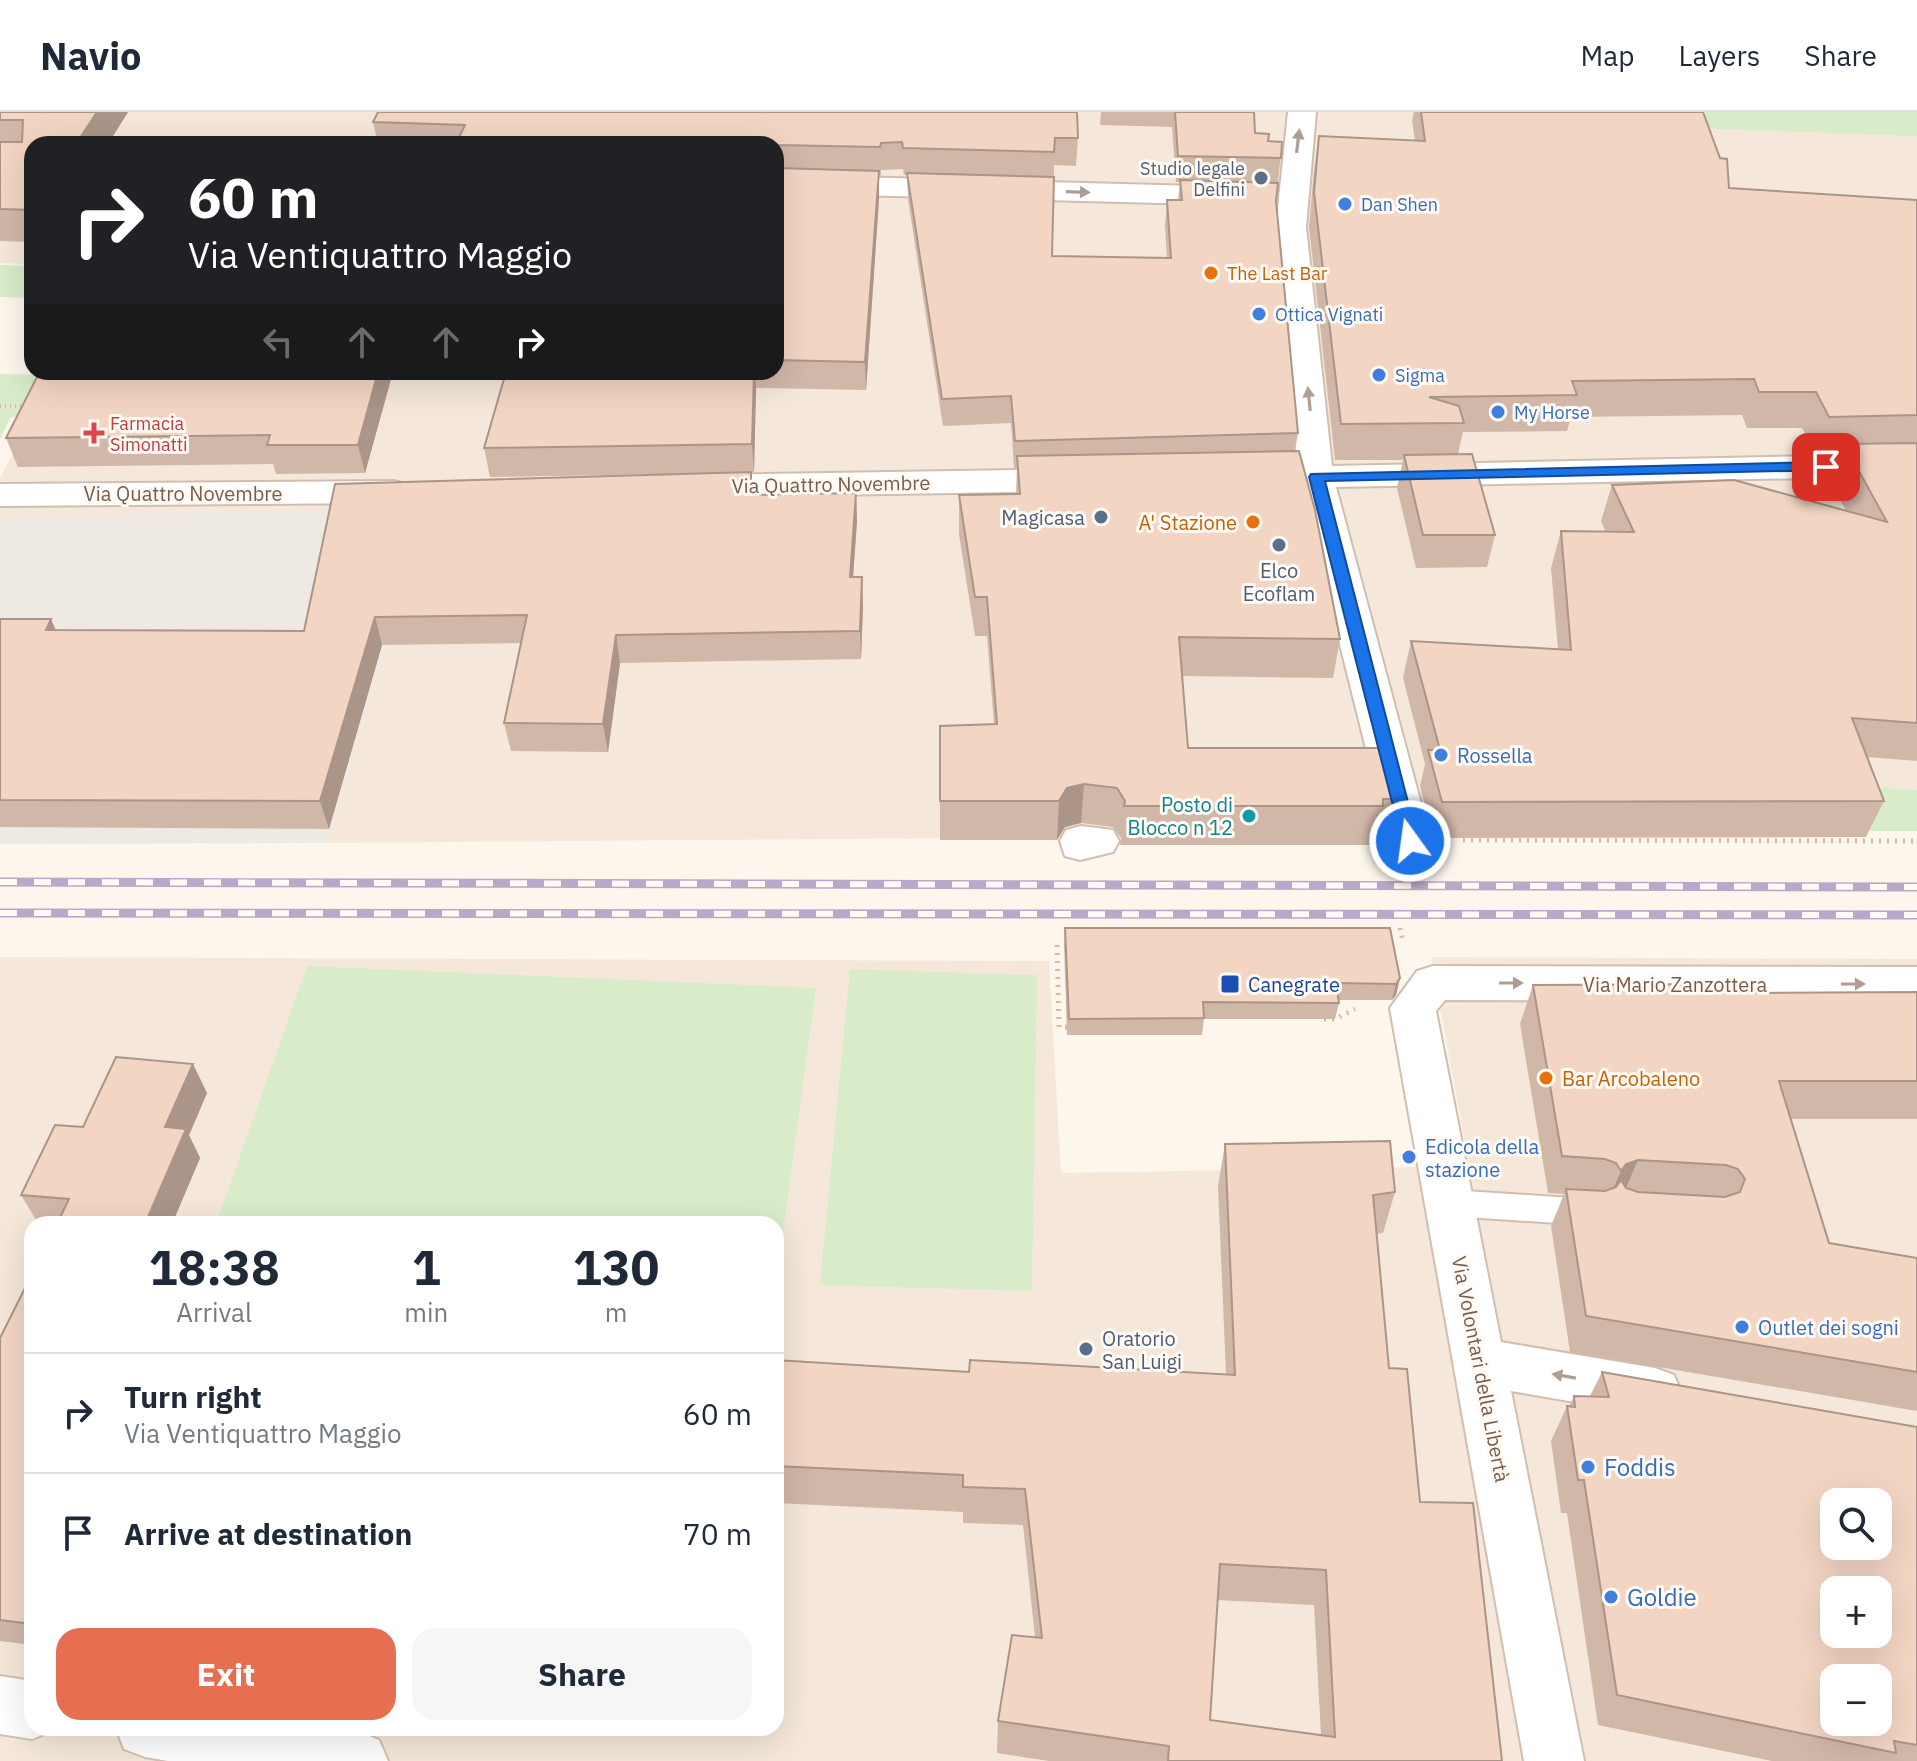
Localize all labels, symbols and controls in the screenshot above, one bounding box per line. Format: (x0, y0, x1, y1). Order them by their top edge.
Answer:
text: Navio (40, 31, 142, 80)
text: Map (1580, 37, 1634, 74)
text: Layers (1678, 37, 1760, 74)
text: Share (1804, 37, 1877, 74)
one-way arrow (1292, 128, 1305, 153)
place label: Studio legale Delfini (1140, 157, 1245, 201)
text: 60 m (188, 161, 318, 233)
icon: right (56, 168, 160, 272)
marker: Studio legale Delfini (1252, 169, 1270, 187)
one-way arrow (1066, 185, 1091, 198)
place label: Dan Shen (1361, 193, 1438, 216)
marker: Dan Shen (1336, 195, 1354, 213)
text: Via Ventiquattro Maggio (188, 231, 572, 278)
place label: The Last Bar (1227, 262, 1328, 285)
marker: The Last Bar (1202, 264, 1220, 282)
place label: Ottica Vignati (1275, 303, 1383, 326)
marker: Ottica Vignati (1250, 305, 1268, 323)
icon: left (256, 320, 300, 364)
icon: ahead (340, 320, 384, 364)
icon: ahead (424, 320, 468, 364)
icon: right (508, 320, 552, 364)
place label: Sigma (1395, 364, 1445, 387)
marker: Sigma (1370, 366, 1388, 384)
one-way arrow (1302, 387, 1315, 412)
place label: My Horse (1514, 401, 1590, 424)
marker: My Horse (1489, 403, 1507, 421)
place label: Farmacia Simonatti (110, 412, 188, 456)
marker: Farmacia Simonatti (85, 424, 103, 442)
pin (1792, 433, 1860, 501)
icon: arrive (1804, 445, 1848, 489)
street label: Via Quattro Novembre (731, 469, 931, 499)
street label: Via Quattro Novembre (84, 480, 282, 507)
place label: Magicasa (1001, 504, 1085, 531)
marker: Magicasa (1092, 508, 1110, 526)
place label: A' Stazione (1138, 509, 1237, 536)
marker: A' Stazione (1244, 513, 1262, 531)
marker: Elco Ecoflam (1270, 536, 1288, 554)
place label: Elco Ecoflam (1243, 557, 1315, 607)
place label: Rossella (1457, 742, 1533, 769)
marker: Rossella (1432, 746, 1450, 764)
place label: Posto di Blocco n 12 (1127, 791, 1233, 841)
position arrow (1368, 799, 1452, 883)
marker: Posto di Blocco n 12 (1240, 807, 1258, 825)
place label: Canegrate (1248, 971, 1340, 998)
street label: Via Mario Zanzottera (1583, 971, 1768, 998)
marker: Canegrate (1219, 973, 1241, 995)
one-way arrow (1499, 977, 1524, 989)
one-way arrow (1841, 978, 1866, 990)
place label: Bar Arcobaleno (1562, 1065, 1700, 1092)
marker: Bar Arcobaleno (1537, 1069, 1555, 1087)
place label: Edicola della stazione (1425, 1133, 1539, 1183)
marker: Edicola della stazione (1400, 1148, 1418, 1166)
text: 18:38 (149, 1236, 280, 1298)
text: 1 (412, 1236, 441, 1298)
text: 130 (573, 1236, 659, 1298)
street label: Via Volontari della Libertà (1446, 1254, 1516, 1485)
text: Arrival (176, 1295, 252, 1329)
text: min (404, 1295, 448, 1329)
text: m (605, 1295, 627, 1329)
place label: Outlet dei sogni (1758, 1314, 1899, 1341)
marker: Outlet dei sogni (1733, 1318, 1751, 1336)
place label: Oratorio San Luigi (1102, 1325, 1182, 1375)
marker: Oratorio San Luigi (1077, 1340, 1095, 1358)
one-way arrow (1552, 1369, 1577, 1382)
text: Turn right (124, 1377, 262, 1416)
icon: right (56, 1391, 100, 1435)
text: 60 m (683, 1394, 752, 1433)
text: Via Ventiquattro Maggio (124, 1416, 402, 1450)
place label: Foddis (1604, 1451, 1676, 1483)
marker: Foddis (1579, 1458, 1597, 1476)
map controls (1820, 1488, 1892, 1736)
button: search (1820, 1488, 1892, 1560)
icon: arrive (56, 1511, 100, 1555)
text: Arrive at destination (124, 1514, 412, 1553)
text: 70 m (683, 1514, 752, 1553)
button: + (1820, 1576, 1892, 1648)
place label: Goldie (1627, 1581, 1697, 1613)
marker: Goldie (1602, 1588, 1620, 1606)
button: Exit (56, 1628, 396, 1720)
button: Share (412, 1628, 752, 1720)
button: − (1820, 1664, 1892, 1736)

